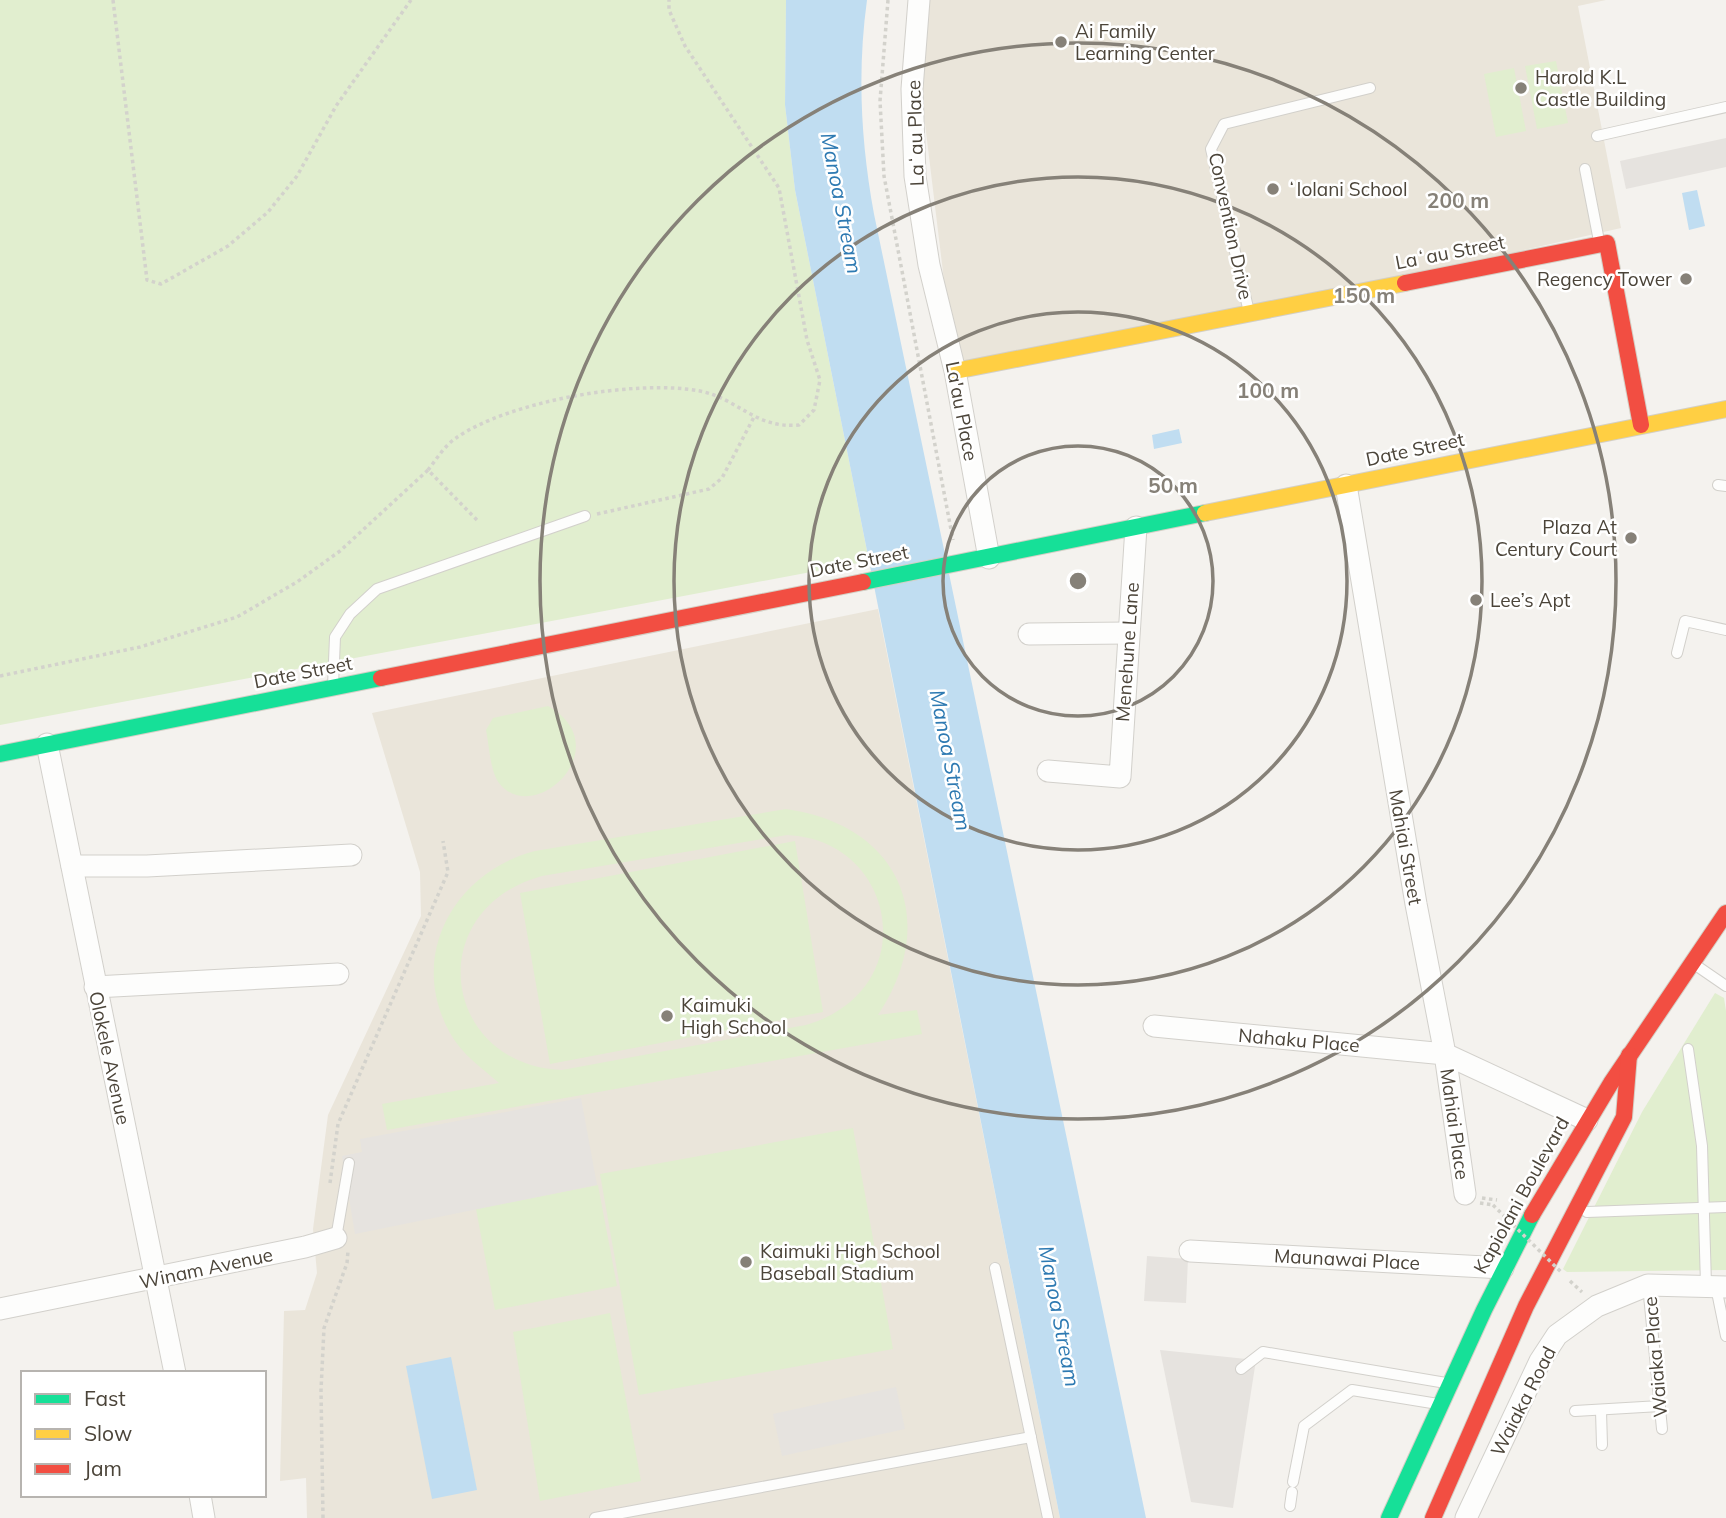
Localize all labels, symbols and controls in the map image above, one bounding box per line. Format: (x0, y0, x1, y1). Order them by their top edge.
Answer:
place label: Ai Family Learning Center (1075, 19, 1215, 65)
marker: Ai Family Learning Center (1053, 34, 1069, 50)
place label: Harold K.L Castle Building (1535, 65, 1666, 111)
street label: Laʻau Place (901, 79, 929, 187)
marker: Harold K.L Castle Building (1513, 80, 1529, 96)
water label: Manoa Stream (816, 130, 868, 276)
street label: Convention Drive (1204, 150, 1258, 302)
place label: ʻIolani School (1287, 177, 1407, 201)
marker: ʻIolani School (1265, 181, 1281, 197)
text: 200 m (1427, 187, 1489, 213)
street label: Laʻau Street (1393, 230, 1507, 274)
place label: Regency Tower (1537, 267, 1672, 291)
marker: Regency Tower (1678, 271, 1694, 287)
text: 150 m (1333, 282, 1395, 308)
street label: La'au Place (941, 359, 983, 463)
text: 100 m (1237, 377, 1299, 403)
street label: Date Street (1364, 427, 1467, 471)
text: 50 m (1148, 472, 1198, 498)
place label: Plaza At Century Court (1495, 515, 1617, 561)
marker: Plaza At Century Court (1623, 530, 1639, 546)
street label: Date Street (808, 540, 911, 582)
centre of rings (1066, 569, 1090, 593)
street label: Menehune Lane (1110, 581, 1144, 723)
place label: Lee’s Apt (1490, 588, 1571, 612)
marker: Lee’s Apt (1468, 592, 1484, 608)
street label: Date Street (252, 651, 355, 693)
water label: Manoa Stream (925, 687, 977, 833)
street label: Mahiai Street (1384, 787, 1428, 907)
street label: Olokele Avenue (84, 989, 136, 1127)
place label: Kaimuki High School (681, 993, 786, 1039)
marker: Kaimuki High School (659, 1008, 675, 1024)
street label: Nahaku Place (1237, 1023, 1361, 1057)
street label: Mahiai Place (1435, 1067, 1475, 1181)
street label: Kapiolani Boulevard (1468, 1112, 1574, 1278)
place label: Kaimuki High School Baseball Stadium (760, 1239, 940, 1285)
street label: Winam Avenue (137, 1242, 275, 1294)
water label: Manoa Stream (1034, 1243, 1086, 1389)
street label: Maunawai Place (1273, 1243, 1421, 1275)
marker: Kaimuki High School Baseball Stadium (738, 1254, 754, 1270)
street label: Waiaka Place (1638, 1296, 1672, 1418)
street label: Waiaka Road (1485, 1342, 1561, 1460)
legend (21, 1371, 266, 1497)
text: Fast (84, 1385, 126, 1411)
text: Slow (84, 1420, 132, 1446)
text: Jam (84, 1455, 122, 1481)

